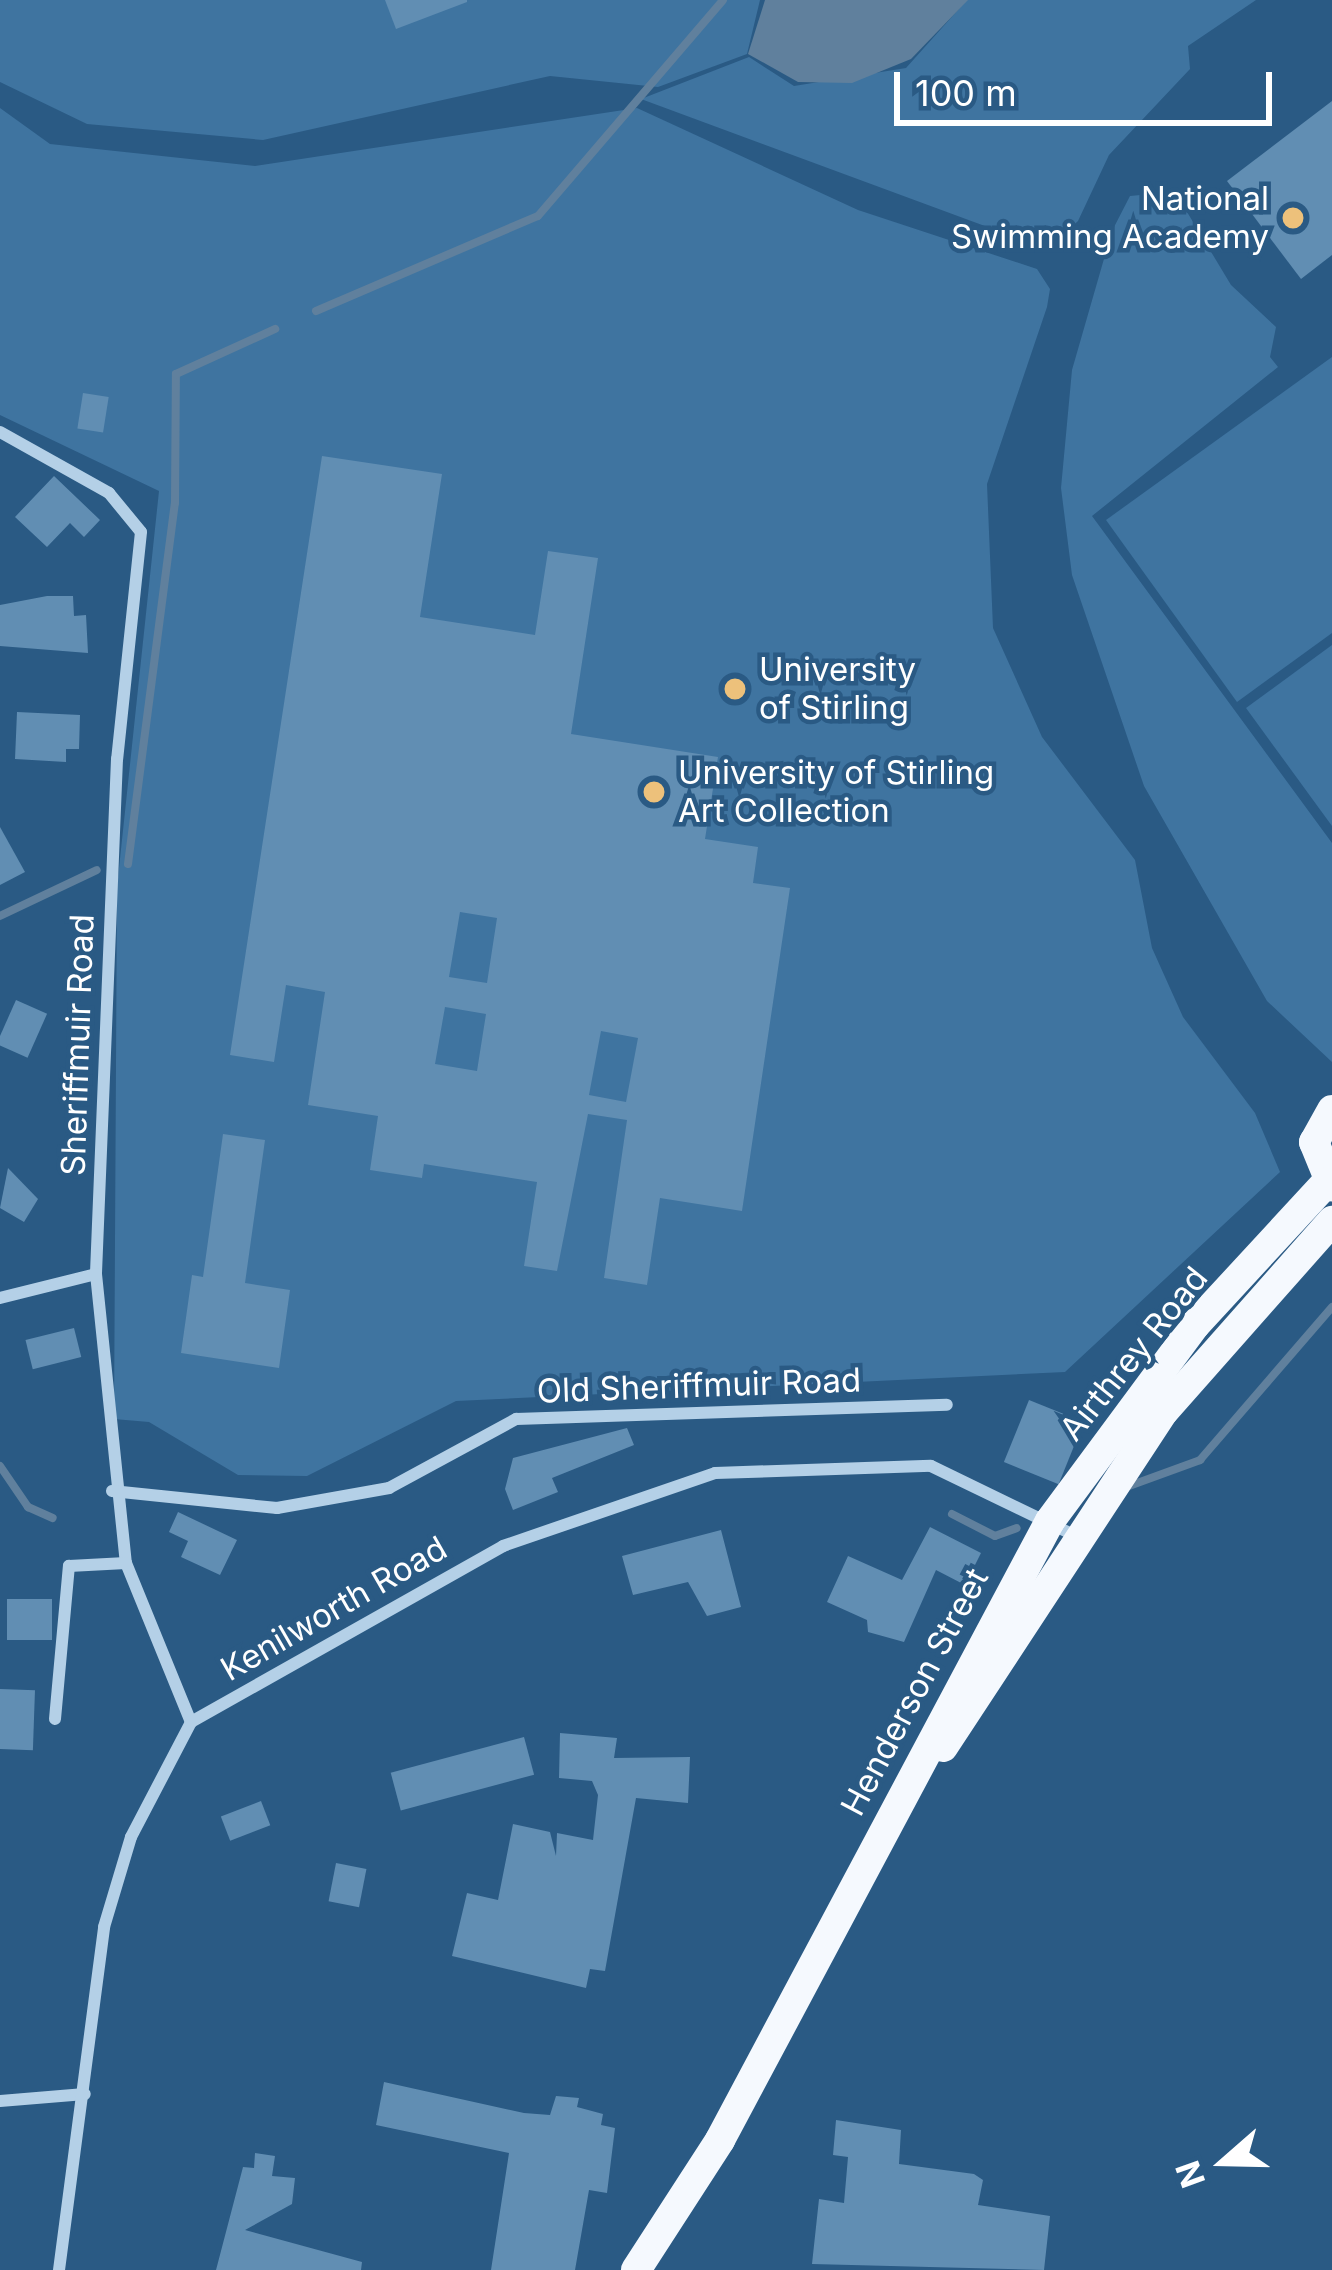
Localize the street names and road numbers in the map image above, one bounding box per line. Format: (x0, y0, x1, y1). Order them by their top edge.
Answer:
street label: Sheriffmuir Road (54, 914, 102, 1176)
street label: Airthrey Road (1052, 1259, 1216, 1449)
street label: Old Sheriffmuir Road (536, 1361, 862, 1411)
street label: Kenilworth Road (214, 1528, 454, 1690)
street label: Henderson Street (833, 1562, 997, 1822)

